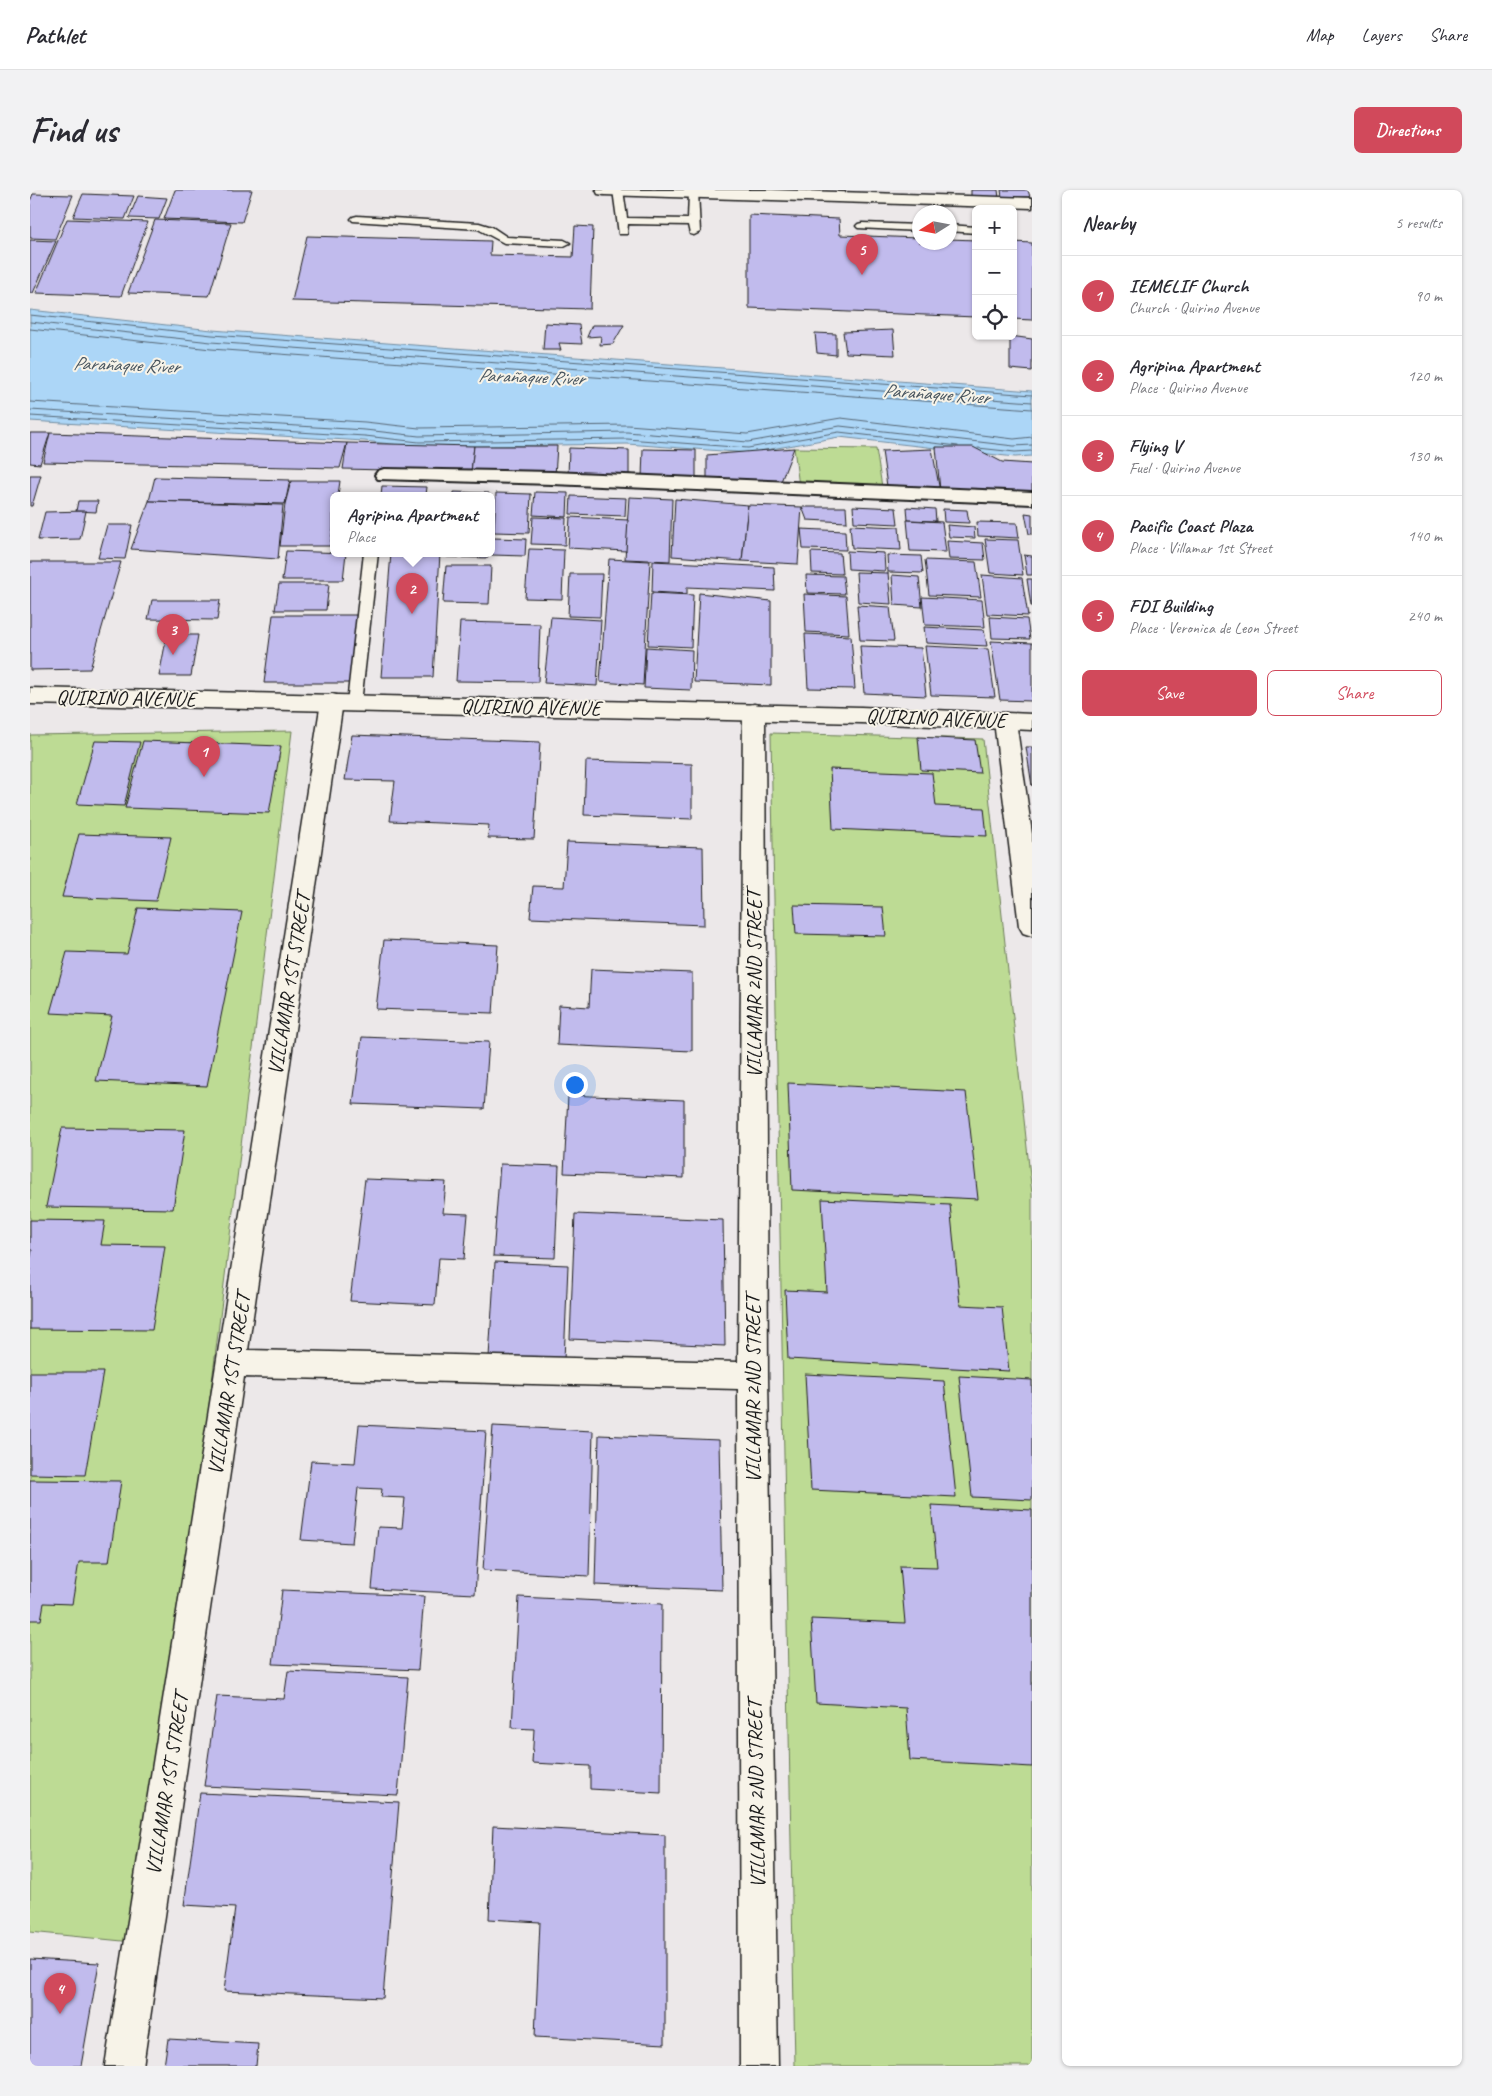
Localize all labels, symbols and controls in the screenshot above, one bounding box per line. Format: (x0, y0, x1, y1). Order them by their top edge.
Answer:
text: Pathlet (25, 20, 85, 50)
text: Map (1306, 24, 1334, 46)
text: Layers (1362, 24, 1401, 46)
text: Share (1429, 24, 1467, 46)
button: Directions (1354, 107, 1462, 153)
text: Find us (30, 108, 117, 153)
north arrow (912, 205, 957, 250)
map controls (972, 205, 1017, 340)
button: + (972, 205, 1017, 250)
text: Nearby (1082, 210, 1135, 236)
text: 5 results (1395, 213, 1442, 233)
pin: 5 (846, 234, 878, 275)
button: − (972, 250, 1017, 295)
text: IEMELIF Church (1129, 274, 1249, 298)
text: 1 (1094, 286, 1102, 306)
text: 90 m (1415, 286, 1442, 306)
button: locate (972, 295, 1017, 340)
text: Church · Quirino Avenue (1129, 298, 1259, 318)
water label: Parañaque River (73, 351, 182, 379)
text: Agripina Apartment (1129, 354, 1260, 378)
water label: Parañaque River (478, 363, 587, 391)
text: 2 (1094, 366, 1102, 386)
text: 120 m (1408, 366, 1442, 386)
water label: Parañaque River (882, 378, 993, 410)
text: Place · Quirino Avenue (1129, 378, 1247, 398)
text: Flying V (1129, 434, 1181, 458)
text: 3 (1094, 446, 1102, 466)
text: 130 m (1408, 446, 1442, 466)
text: Fuel · Quirino Avenue (1129, 458, 1240, 478)
popup (330, 492, 495, 557)
text: Agripina Apartment (347, 503, 478, 527)
text: Pacific Coast Plaza (1129, 514, 1252, 538)
text: 4 (1094, 526, 1102, 546)
text: 140 m (1408, 526, 1442, 546)
text: Place (347, 527, 375, 547)
text: Place · Villamar 1st Street (1129, 538, 1272, 558)
pin: 2 (396, 573, 428, 614)
text: FDI Building (1129, 594, 1213, 618)
text: 5 (1095, 606, 1101, 626)
text: 240 m (1408, 606, 1442, 626)
pin: 3 (157, 614, 189, 655)
text: Place · Veronica de Leon Street (1129, 618, 1297, 638)
button: Save (1082, 670, 1257, 716)
button: Share (1267, 670, 1442, 716)
street label: QUIRINO AVENUE (56, 684, 199, 712)
street label: QUIRINO AVENUE (461, 693, 604, 721)
street label: QUIRINO AVENUE (866, 703, 1009, 734)
pin: 1 (188, 736, 220, 777)
street label: VILLAMAR 2ND STREET (741, 885, 767, 1078)
street label: VILLAMAR 1ST STREET (262, 886, 317, 1077)
your location (562, 1072, 588, 1098)
street label: VILLAMAR 1ST STREET (202, 1286, 257, 1477)
street label: VILLAMAR 2ND STREET (740, 1290, 766, 1483)
street label: VILLAMAR 1ST STREET (140, 1686, 195, 1877)
street label: VILLAMAR 2ND STREET (741, 1694, 771, 1888)
pin: 4 (44, 1973, 76, 2014)

